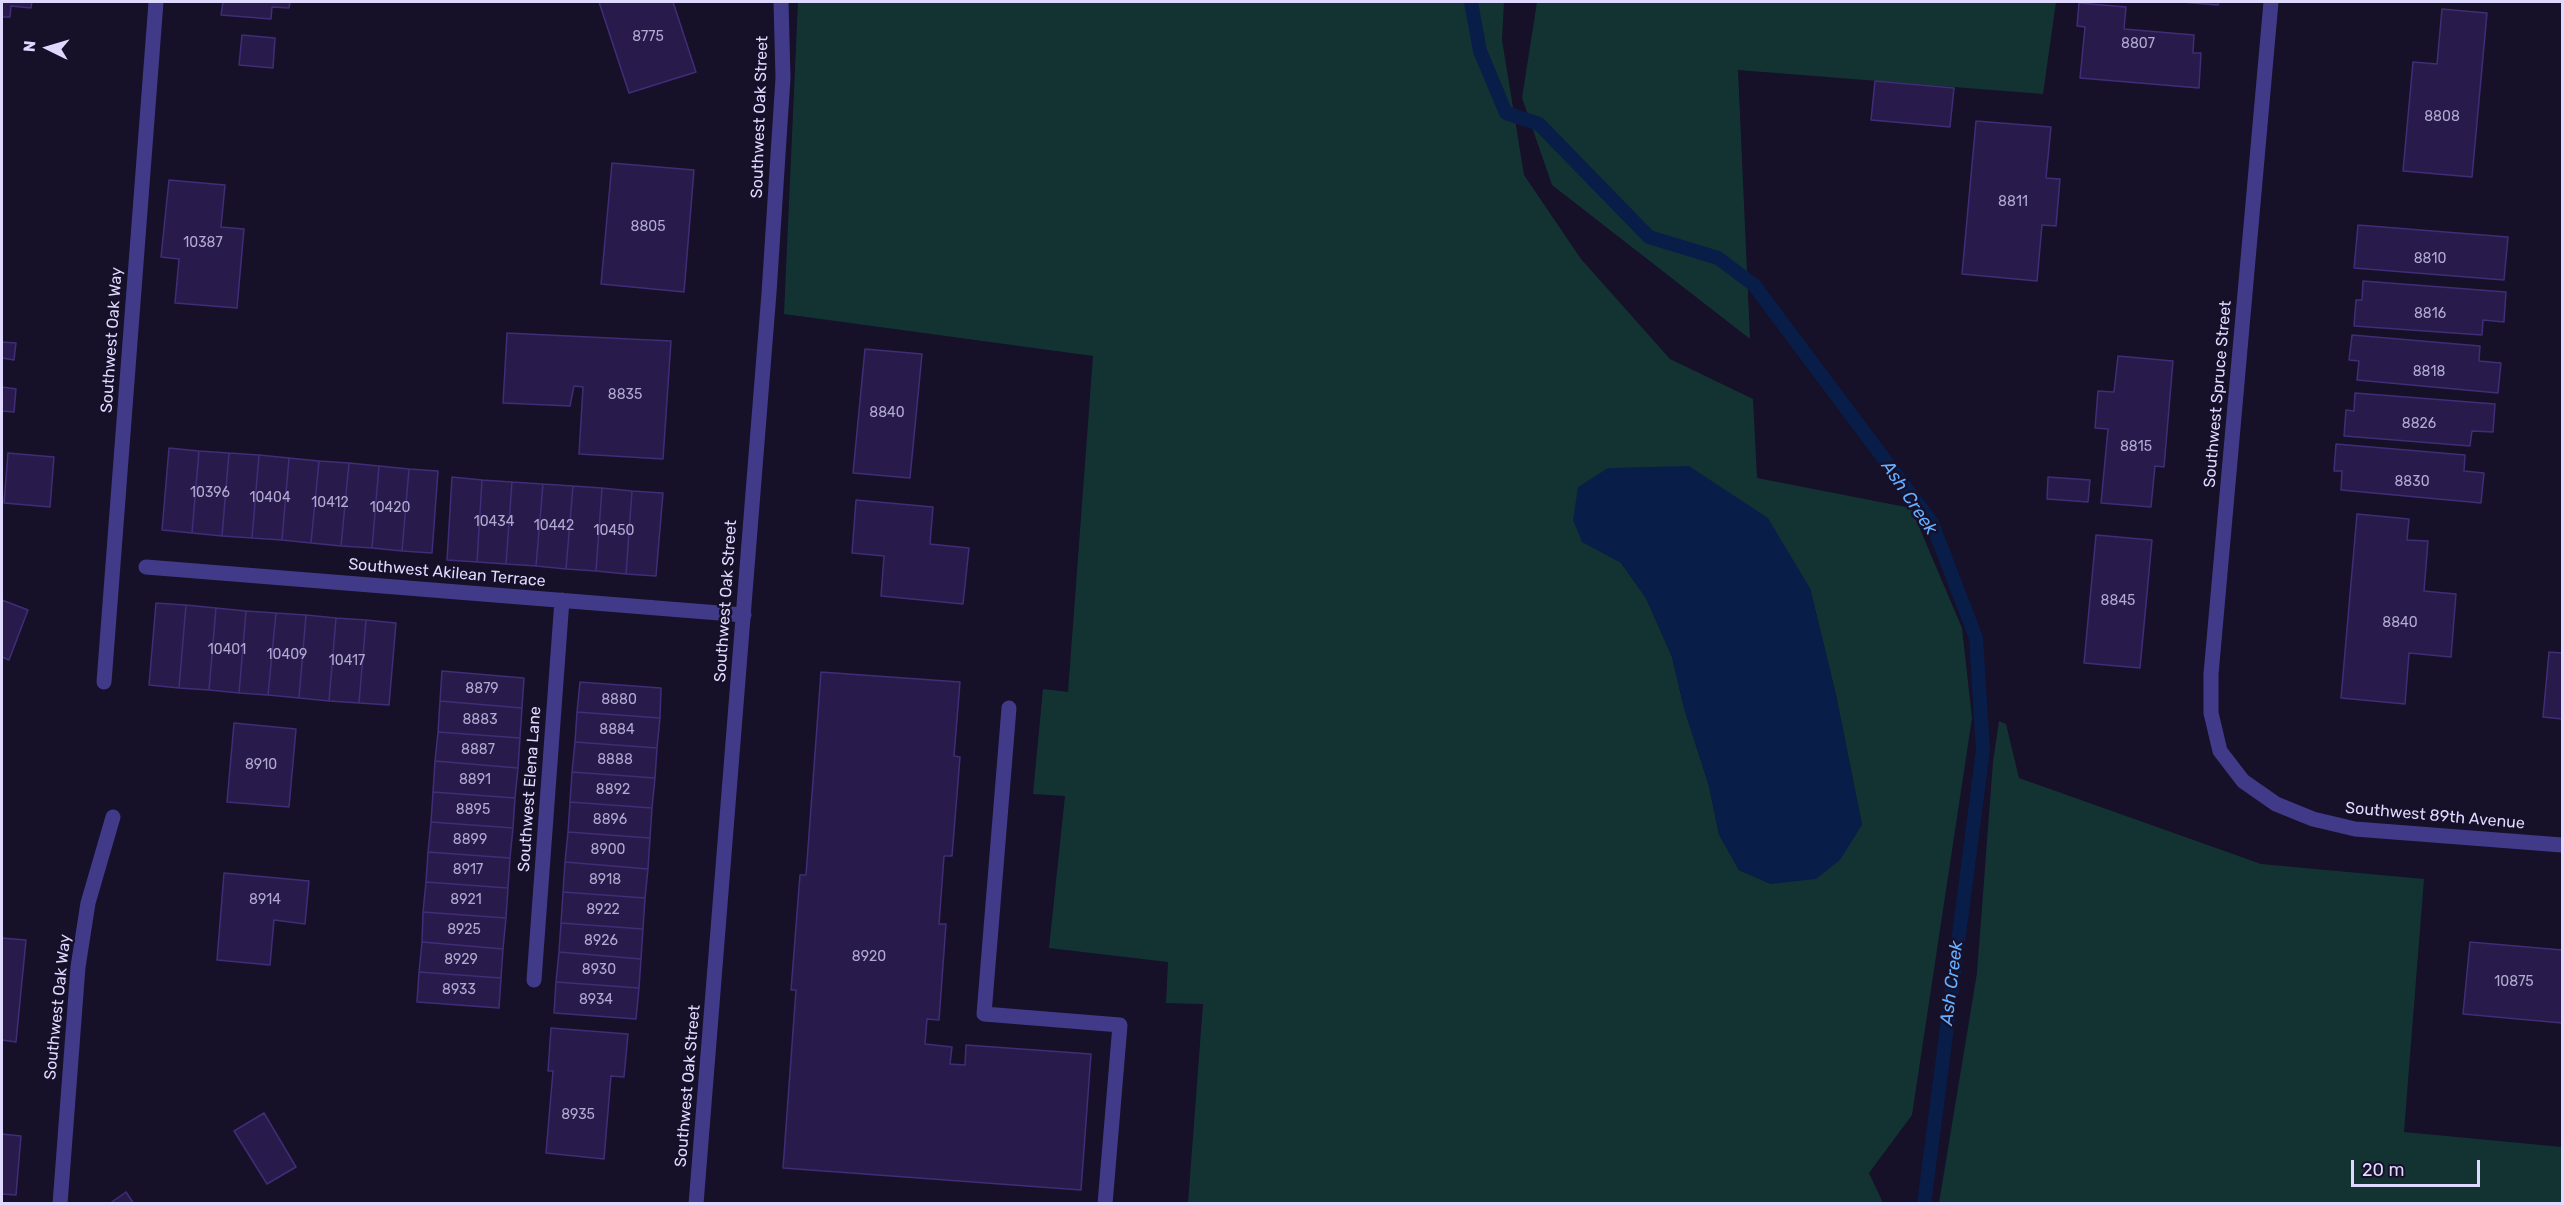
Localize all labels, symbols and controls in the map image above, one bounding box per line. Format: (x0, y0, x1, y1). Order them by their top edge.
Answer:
north arrow (18, 18, 78, 78)
house number: 8775 (632, 29, 664, 45)
street label: Southwest Oak Street (748, 35, 772, 199)
house number: 8807 (2121, 36, 2155, 52)
text: N (20, 40, 40, 53)
house number: 8808 (2424, 109, 2460, 125)
house number: 8811 (1998, 194, 2028, 210)
house number: 8805 (630, 219, 666, 235)
house number: 10387 (183, 235, 223, 251)
house number: 8810 (2414, 251, 2446, 267)
street label: Southwest Oak Way (97, 266, 127, 414)
street label: Southwest Spruce Street (2200, 300, 2236, 488)
house number: 8816 (2414, 306, 2446, 322)
house number: 8818 (2413, 364, 2445, 380)
house number: 8835 (608, 387, 642, 403)
house number: 8840 (869, 405, 905, 421)
house number: 8826 (2402, 416, 2436, 432)
house number: 8815 (2120, 439, 2152, 455)
water label: Ash Creek (1876, 457, 1942, 539)
house number: 8830 (2394, 474, 2430, 490)
house number: 10396 (190, 485, 230, 501)
house number: 10404 (249, 490, 291, 506)
house number: 10412 (311, 495, 349, 511)
house number: 10420 (370, 500, 410, 516)
house number: 10434 (474, 514, 514, 530)
house number: 10442 (534, 518, 574, 534)
street label: Southwest Oak Street (711, 519, 741, 683)
house number: 10450 (594, 523, 634, 539)
street label: Southwest Akilean Terrace (348, 555, 546, 591)
house number: 8845 (2101, 593, 2135, 609)
house number: 8840 (2382, 615, 2418, 631)
house number: 10401 (208, 642, 246, 658)
house number: 10409 (267, 647, 307, 663)
house number: 10417 (329, 653, 365, 669)
house number: 8879 (465, 681, 499, 697)
house number: 8880 (601, 692, 637, 708)
street label: Southwest Elena Lane (515, 706, 545, 872)
house number: 8883 (462, 712, 498, 728)
house number: 8884 (599, 722, 635, 738)
house number: 8887 (461, 742, 495, 758)
house number: 8888 (597, 752, 633, 768)
house number: 8910 (245, 757, 277, 773)
house number: 8891 (459, 772, 491, 788)
house number: 8892 (596, 782, 630, 798)
street label: Southwest 89th Avenue (2344, 799, 2526, 833)
house number: 8895 (456, 802, 490, 818)
house number: 8896 (593, 812, 627, 828)
house number: 8899 (453, 832, 487, 848)
house number: 8900 (591, 842, 625, 858)
house number: 8917 (453, 862, 483, 878)
house number: 8918 (589, 872, 621, 888)
house number: 8914 (249, 892, 281, 908)
house number: 8921 (450, 892, 482, 908)
house number: 8922 (586, 902, 620, 918)
house number: 8925 (447, 922, 481, 938)
street label: Southwest Oak Way (41, 933, 75, 1081)
house number: 8926 (584, 933, 618, 949)
water label: Ash Creek (1936, 940, 1968, 1026)
house number: 8920 (852, 949, 886, 965)
house number: 8929 (444, 952, 478, 968)
house number: 8930 (582, 962, 616, 978)
house number: 10875 (2494, 974, 2534, 990)
house number: 8933 (442, 982, 476, 998)
house number: 8934 (579, 992, 613, 1008)
street label: Southwest Oak Street (671, 1004, 705, 1168)
house number: 8935 (561, 1107, 595, 1123)
scale bar (2354, 1148, 2483, 1186)
text: 20 m (2362, 1159, 2404, 1181)

